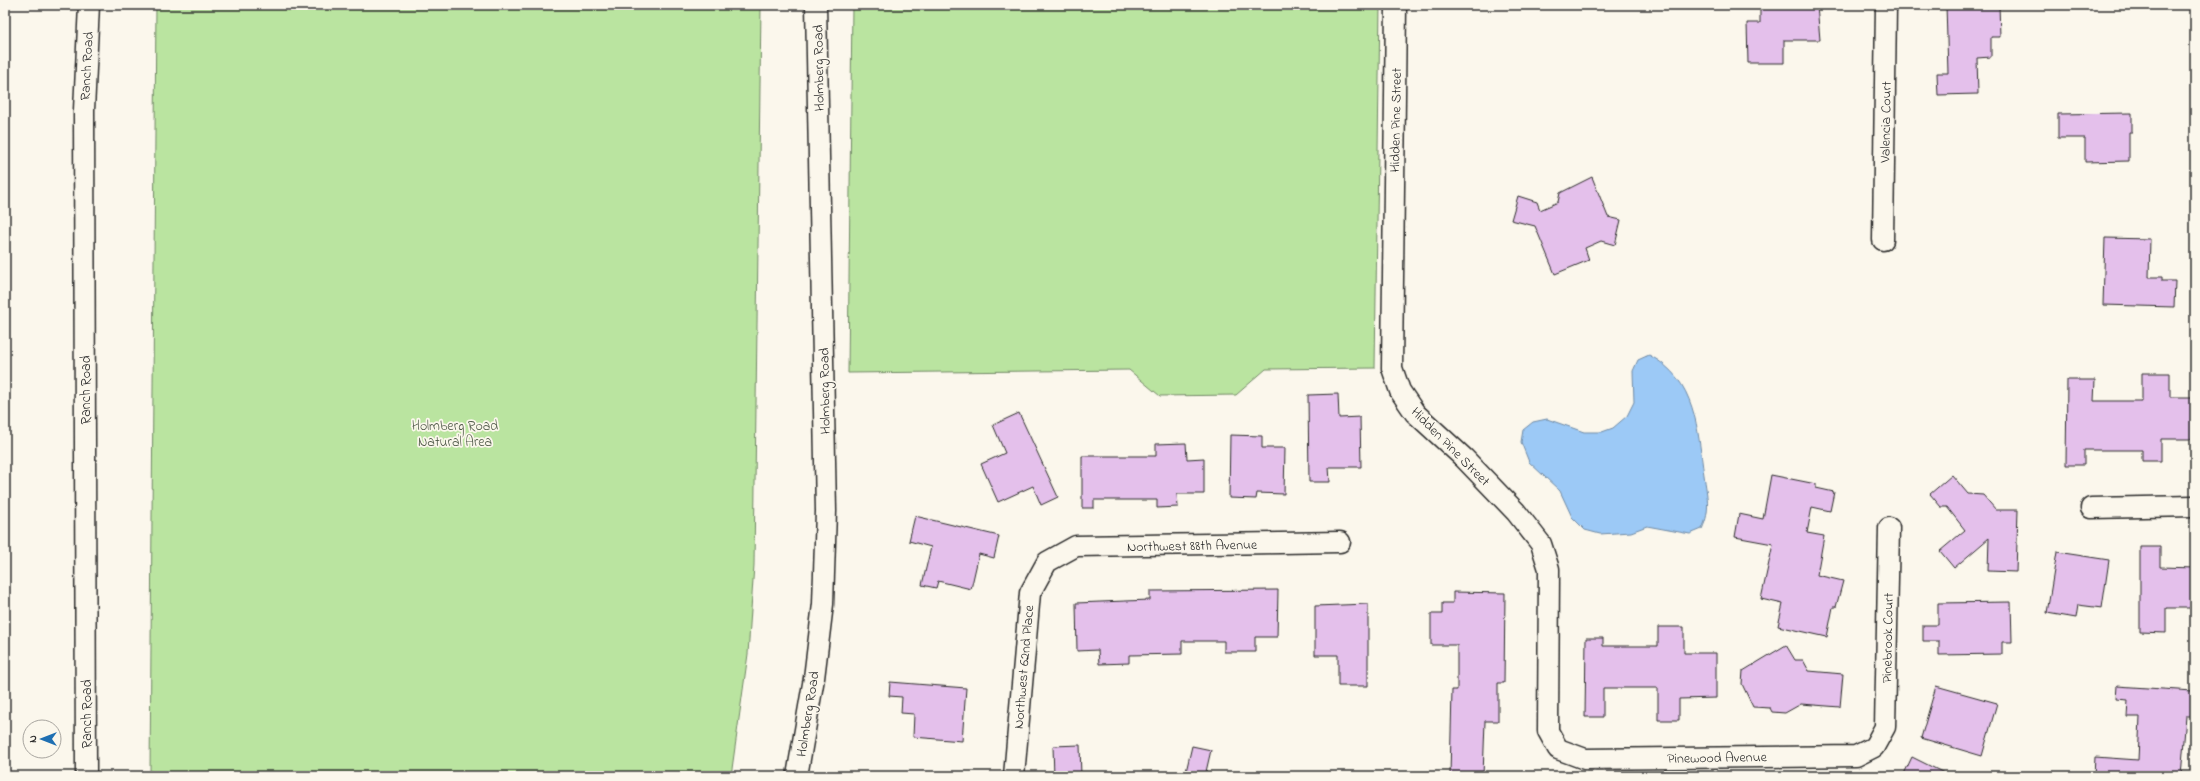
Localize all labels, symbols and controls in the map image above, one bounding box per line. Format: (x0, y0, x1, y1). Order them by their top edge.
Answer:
street label: Holmberg Road (808, 24, 832, 111)
street label: Ranch Road (75, 31, 100, 101)
street label: Hidden Pine Street (1385, 67, 1408, 173)
street label: Valencia Court (1875, 81, 1898, 164)
street label: Holmberg Road (814, 347, 838, 434)
street label: Ranch Road (76, 355, 97, 425)
street label: Hidden Pine Street (1405, 403, 1495, 492)
park label: Holmberg Road Natural Area (412, 416, 498, 453)
street label: Northwest 88th Avenue (1127, 535, 1258, 558)
street label: Pinebrook Court (1877, 592, 1900, 683)
street label: Northwest 62nd Place (1009, 604, 1040, 730)
street label: Holmberg Road (791, 670, 827, 759)
street label: Ranch Road (77, 679, 98, 749)
north arrow (22, 719, 62, 759)
text: N (25, 735, 41, 743)
street label: Pinewood Avenue (1667, 747, 1768, 770)

